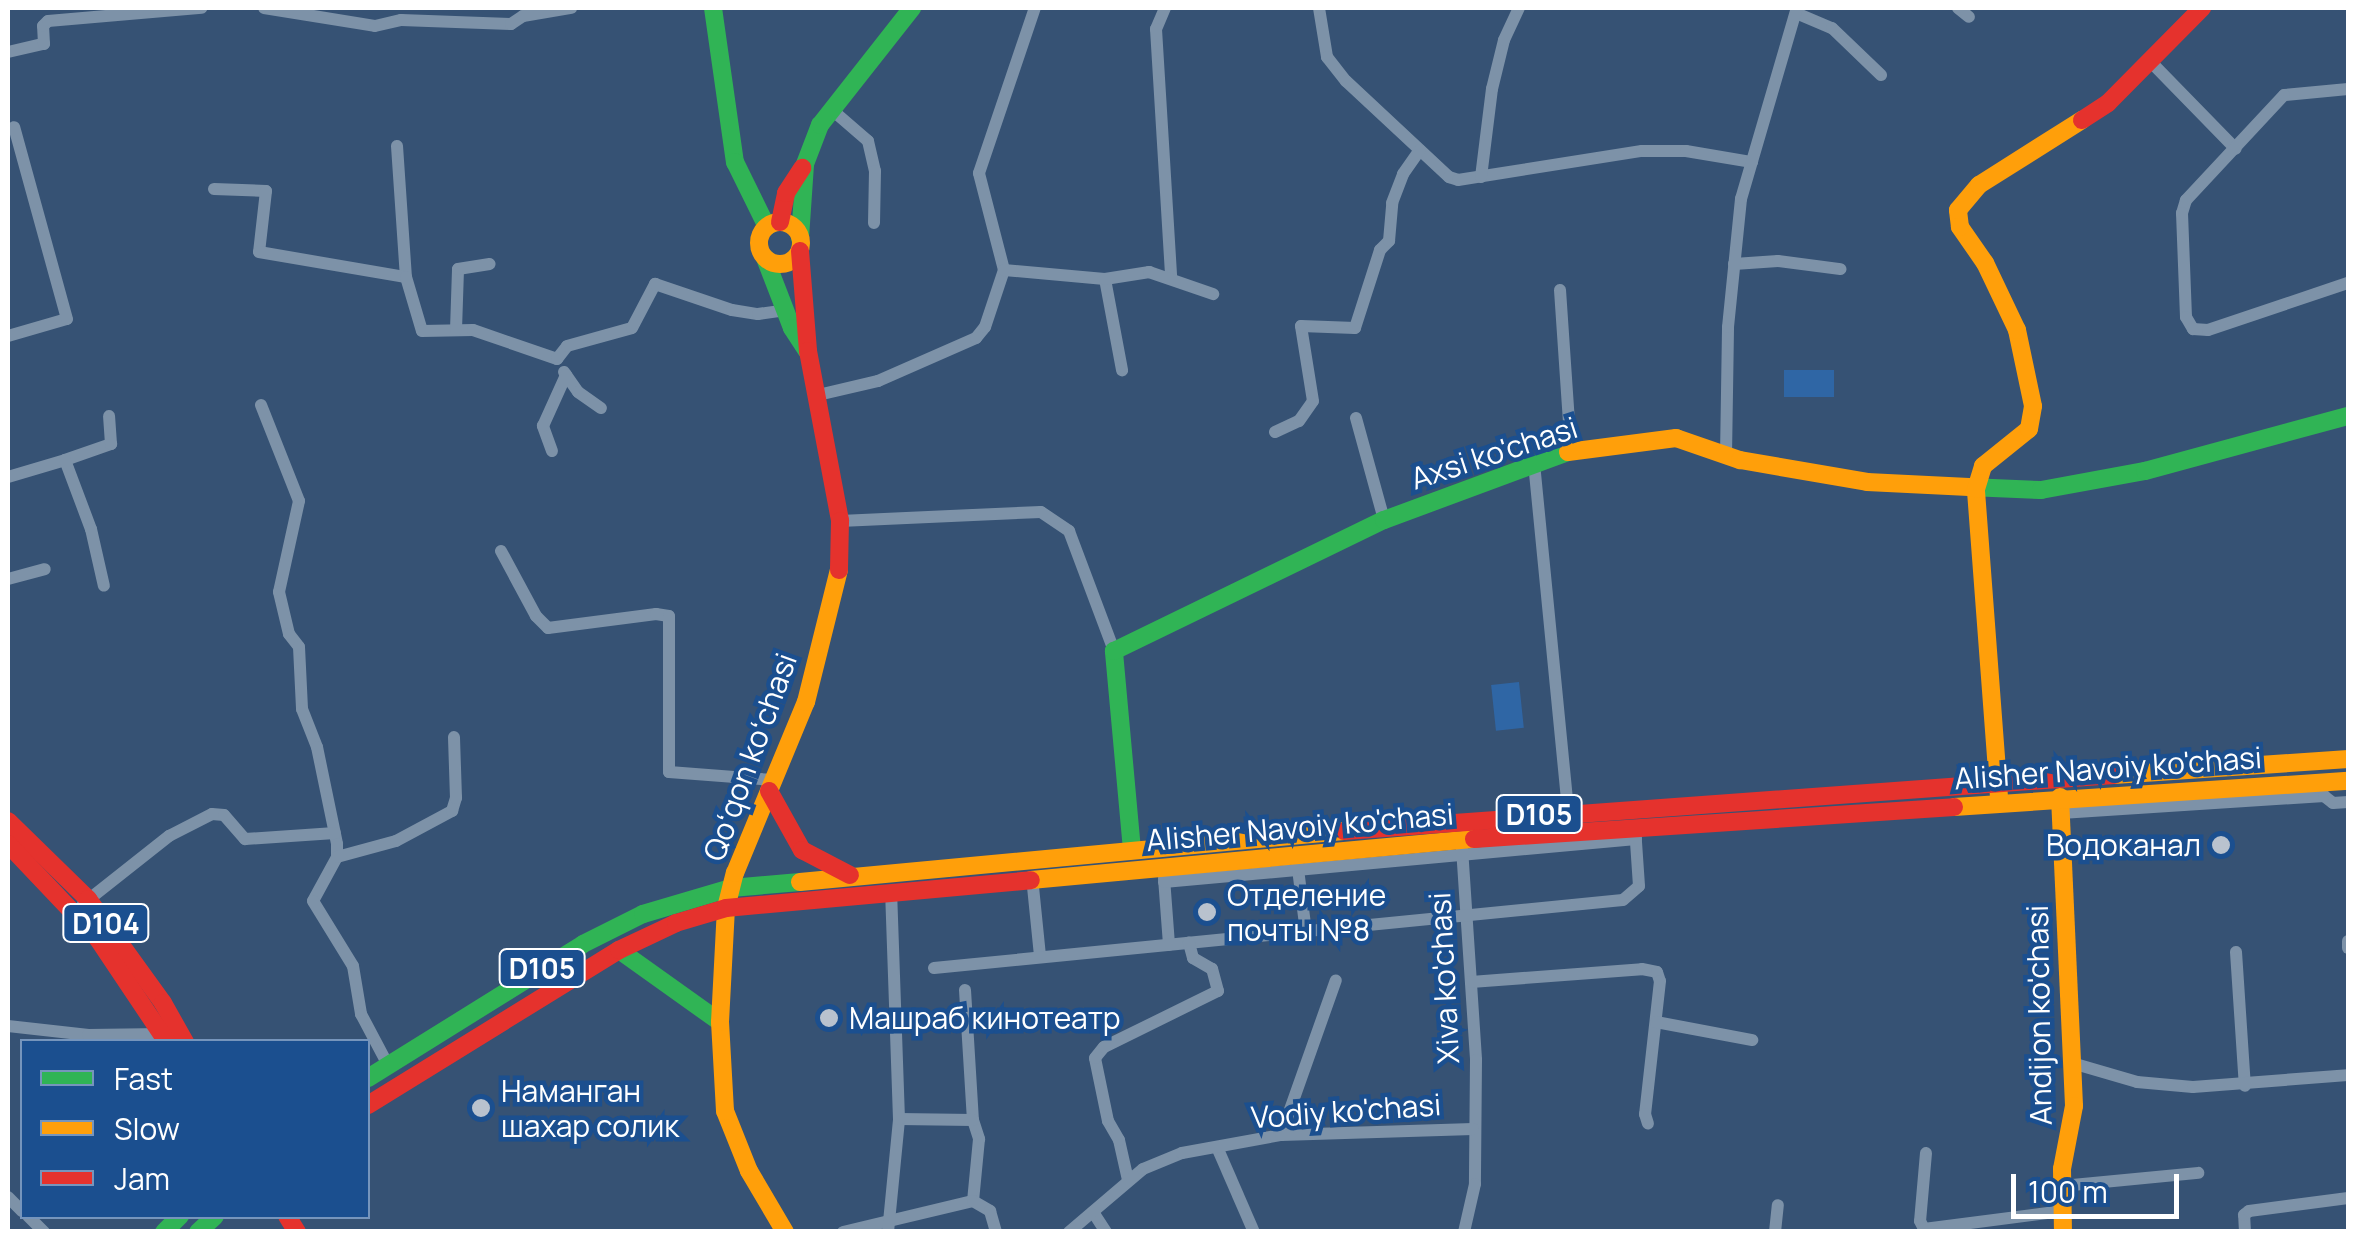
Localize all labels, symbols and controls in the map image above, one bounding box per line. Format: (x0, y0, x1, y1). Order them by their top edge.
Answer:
street label: Axsi ko'chasi (1406, 409, 1582, 497)
street label: Qoʻqon koʻchasi (696, 648, 804, 866)
street label: Alisher Navoiy ko'chasi (1953, 739, 2263, 797)
road number: D105 (1494, 791, 1584, 837)
street label: Alisher Navoiy ko'chasi (1145, 796, 1455, 858)
place label: Водоканал (2046, 827, 2201, 863)
marker: Водоканал (2210, 834, 2232, 856)
place label: Отделение почты №8 (1227, 877, 1386, 948)
street label: Xiva ko'chasi (1422, 891, 1466, 1065)
road number: D104 (61, 900, 151, 946)
marker: Отделение почты №8 (1196, 901, 1218, 923)
street label: Andijon ko'chasi (2019, 905, 2059, 1125)
road number: D105 (497, 945, 587, 991)
place label: Машраб кинотеатр (849, 1000, 1121, 1036)
marker: Машраб кинотеатр (818, 1007, 840, 1029)
legend (20, 1039, 370, 1219)
text: Fast (114, 1058, 173, 1099)
place label: Наманган шахар солик (501, 1073, 679, 1144)
street label: Vodiy ko'chasi (1250, 1086, 1442, 1136)
marker: Наманган шахар солик (470, 1097, 492, 1119)
text: Slow (114, 1108, 180, 1149)
scale bar (2016, 1154, 2184, 1216)
text: Jam (114, 1158, 170, 1199)
text: 100 m (2028, 1171, 2108, 1212)

